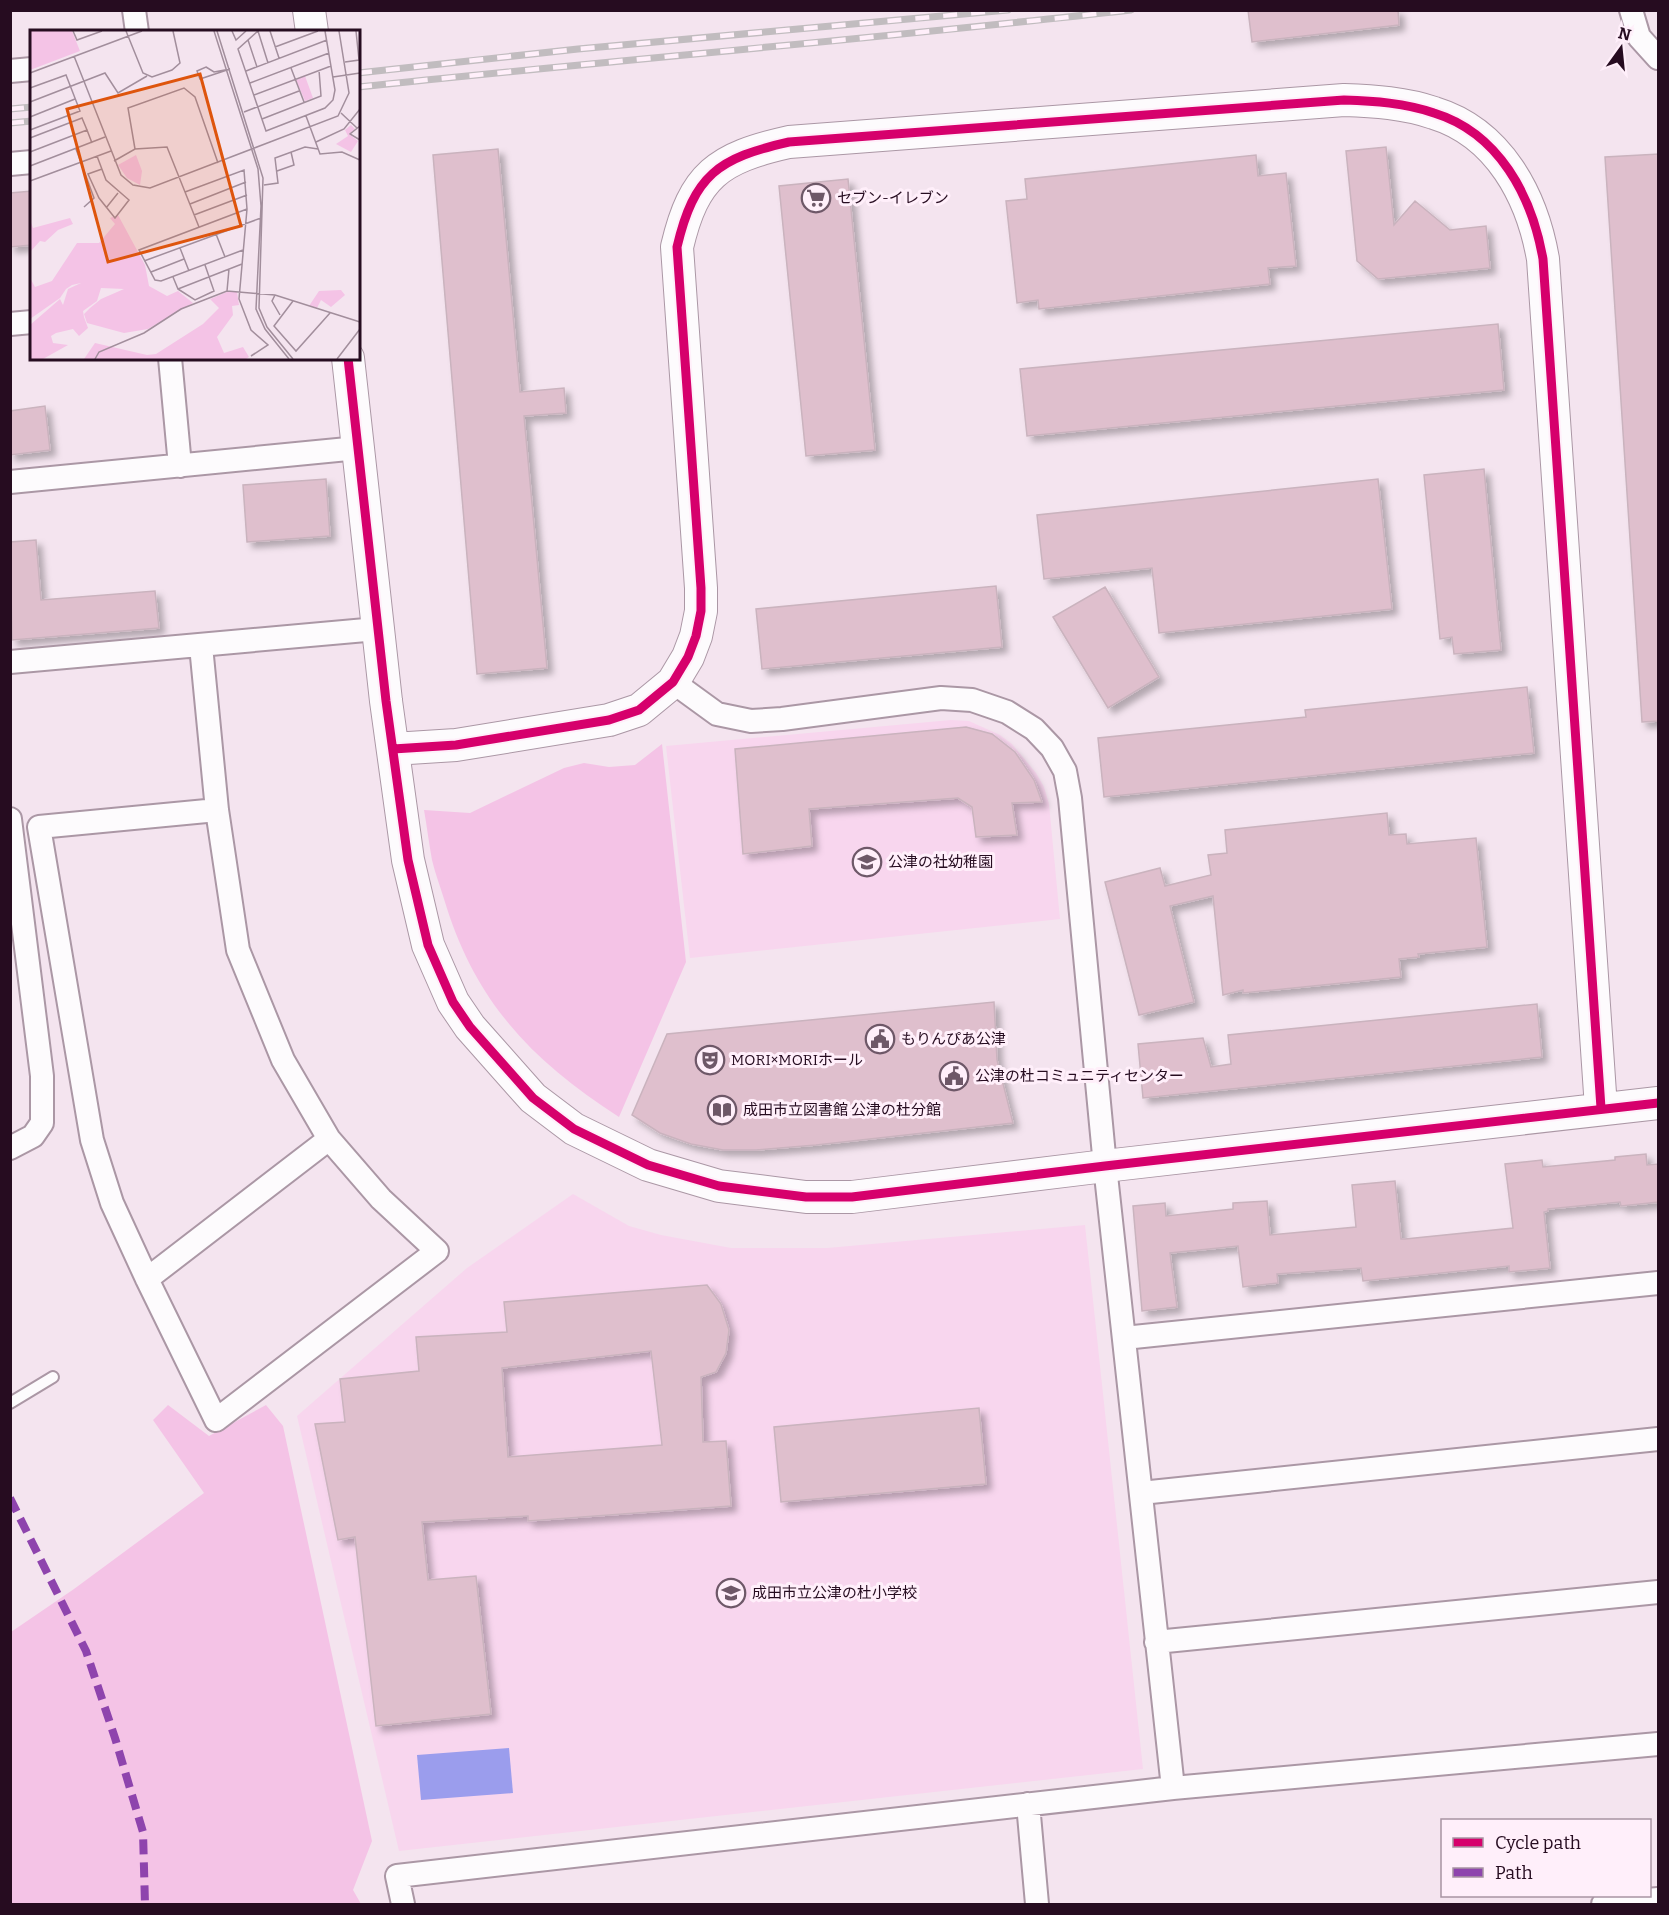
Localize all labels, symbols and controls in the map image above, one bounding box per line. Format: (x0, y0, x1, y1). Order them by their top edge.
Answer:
north arrow (1591, 18, 1651, 78)
text: N (1616, 23, 1633, 45)
inset map (30, 30, 360, 360)
supermarket icon: セブン-イレブン (800, 182, 832, 214)
place label: セブン-イレブン (837, 189, 949, 207)
school or university icon: 公津の社幼稚園 (851, 846, 883, 878)
place label: 公津の社幼稚園 (888, 853, 993, 871)
public building icon: もりんぴあ公津 (864, 1023, 896, 1055)
place label: もりんぴあ公津 (901, 1030, 1006, 1048)
theatre icon: MORI×MORIホール (694, 1044, 726, 1076)
place label: MORI×MORIホール (731, 1051, 863, 1069)
public building icon: 公津の杜コミュニティセンター (938, 1060, 970, 1092)
place label: 公津の杜コミュニティセンター (975, 1067, 1184, 1085)
library icon: 成田市立図書館 公津の杜分館 (706, 1094, 738, 1126)
place label: 成田市立図書館 公津の杜分館 (743, 1101, 941, 1119)
school or university icon: 成田市立公津の杜小学校 (715, 1577, 747, 1609)
place label: 成田市立公津の杜小学校 (752, 1584, 917, 1602)
legend (1441, 1819, 1651, 1897)
text: Cycle path (1495, 1832, 1581, 1854)
text: Path (1495, 1862, 1533, 1884)

